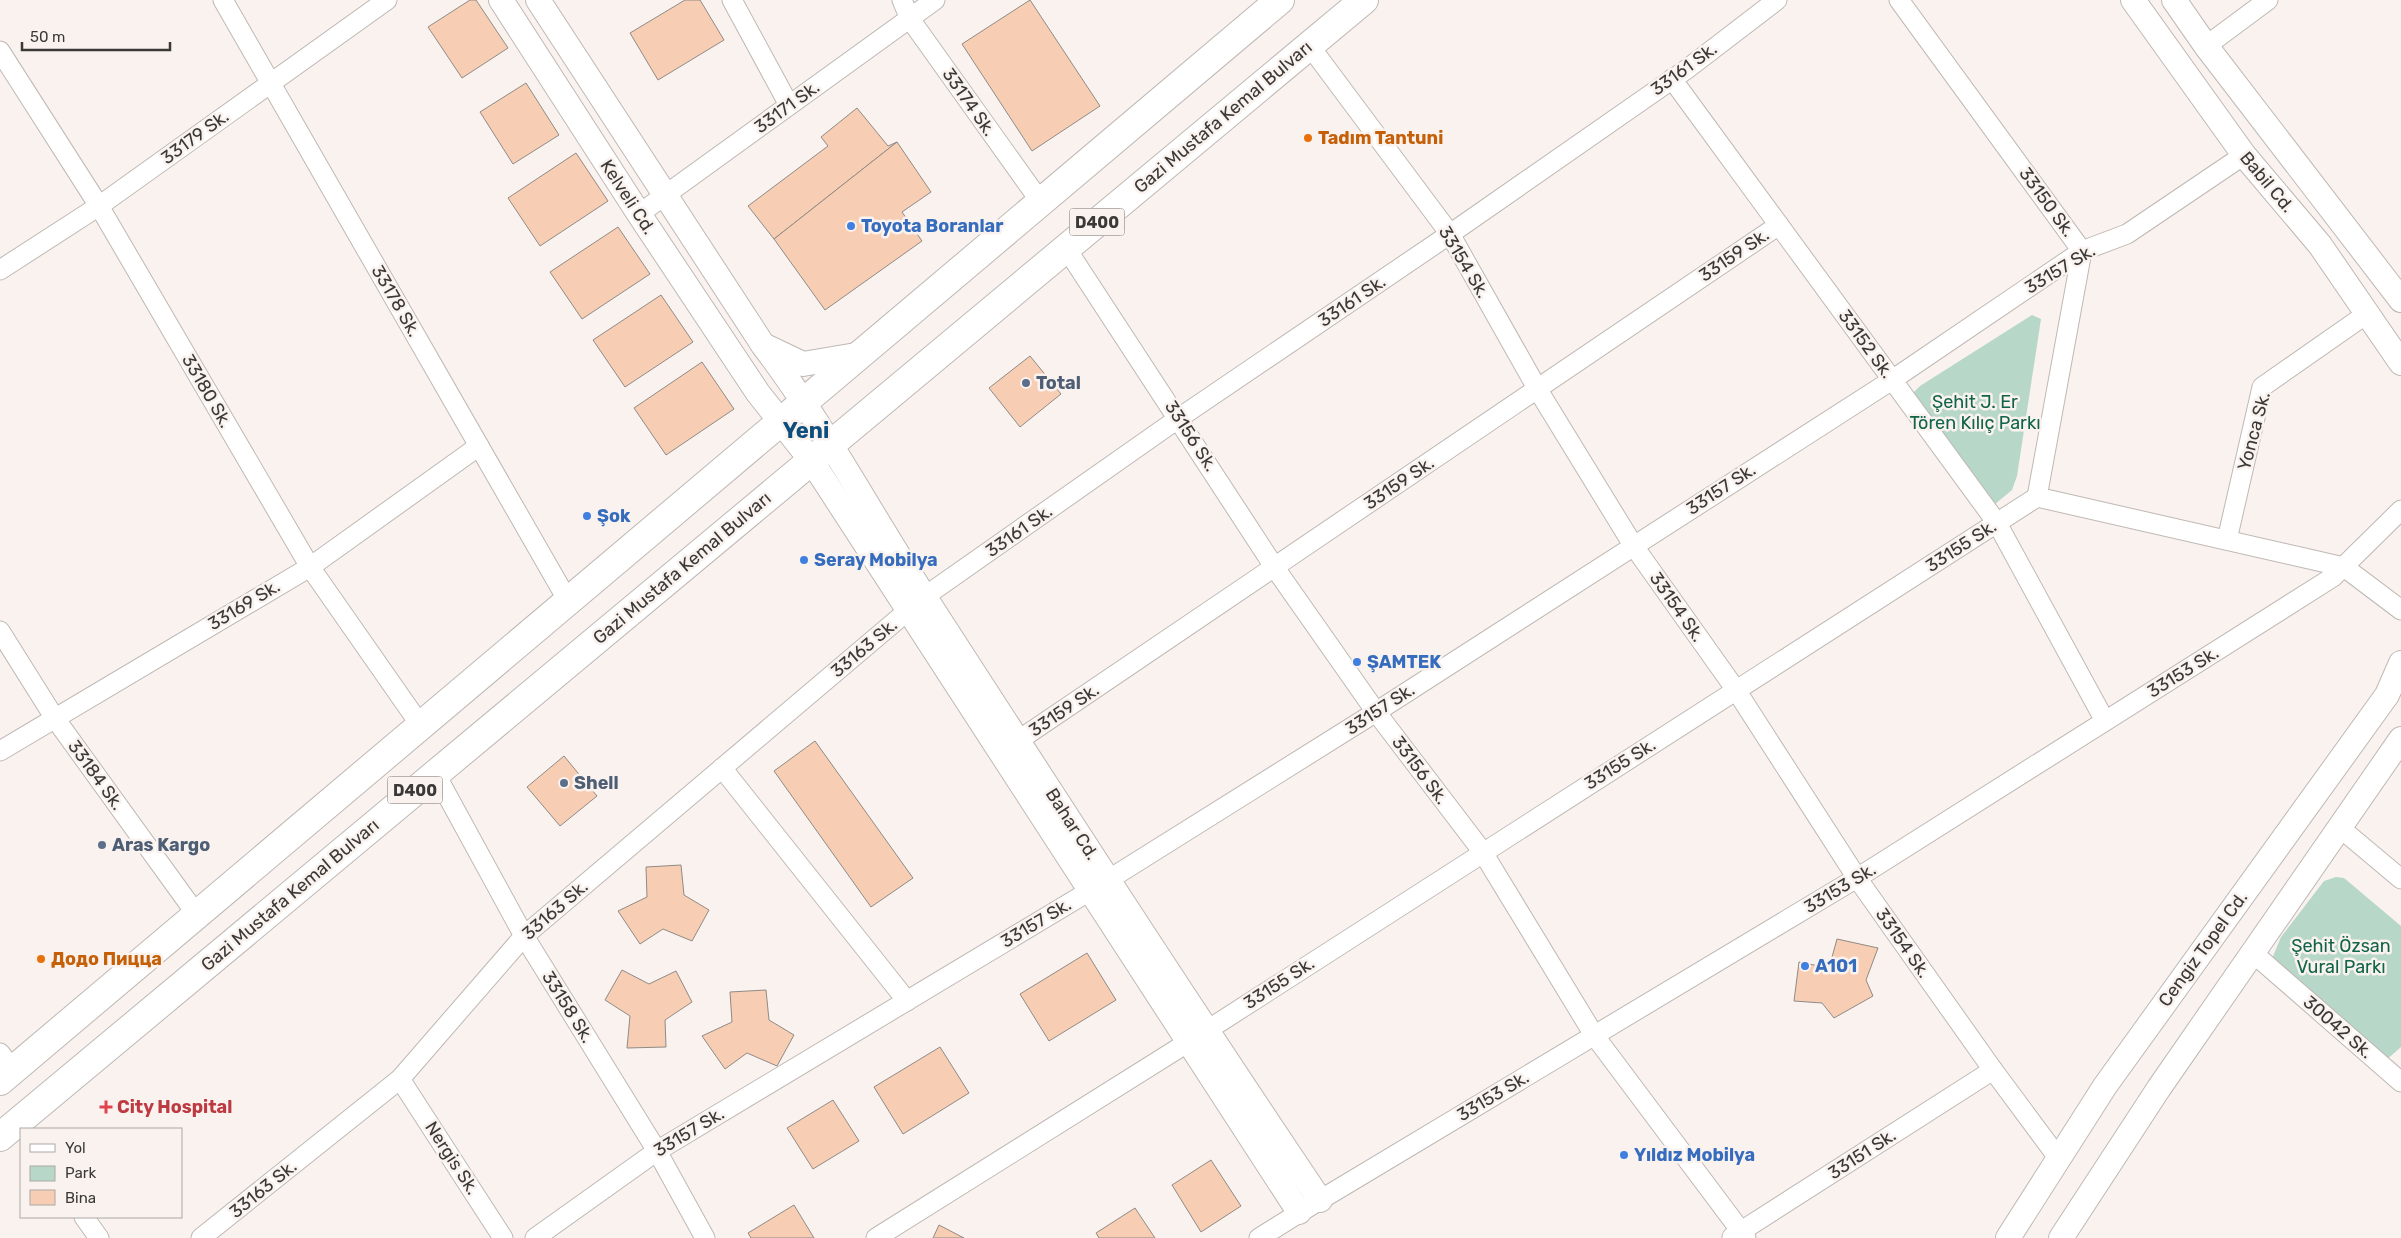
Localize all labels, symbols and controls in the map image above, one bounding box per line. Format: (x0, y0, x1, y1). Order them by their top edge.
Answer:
scale bar (22, 20, 170, 52)
text: 50 m (30, 28, 65, 46)
street label: Gazi Mustafa Kemal Bulvarı (1130, 36, 1316, 198)
street label: 33161 Sk. (1647, 38, 1721, 100)
street label: 33174 Sk. (938, 64, 1000, 140)
street label: 33171 Sk. (750, 76, 824, 138)
street label: 33179 Sk. (157, 105, 233, 169)
place label: Tadım Tantuni (1318, 127, 1443, 149)
marker: Tadım Tantuni (1302, 132, 1314, 144)
street label: Babil Cd. (2235, 147, 2299, 217)
street label: Kelveli Cd. (596, 155, 660, 239)
street label: 33150 Sk. (2014, 163, 2080, 241)
road number: D400 (1070, 208, 1124, 236)
place label: Toyota Boranlar (861, 215, 1003, 237)
marker: Toyota Boranlar (845, 220, 857, 232)
street label: 33154 Sk. (1434, 222, 1494, 302)
street label: 33159 Sk. (1695, 224, 1773, 286)
street label: 33157 Sk. (2021, 239, 2099, 299)
street label: 33178 Sk. (367, 261, 425, 341)
street label: 33161 Sk. (1314, 270, 1390, 332)
street label: 33152 Sk. (1834, 305, 1898, 383)
street label: 33180 Sk. (177, 350, 237, 432)
place label: Total (1036, 372, 1081, 394)
marker: Total (1020, 377, 1032, 389)
street label: Yonca Sk. (2233, 389, 2275, 473)
park label: Şehit J. Er Tören Kılıç Parkı (1909, 391, 2041, 434)
street label: 33156 Sk. (1160, 396, 1222, 476)
district label: Yeni (783, 417, 829, 444)
street label: 33159 Sk. (1360, 452, 1438, 514)
street label: 33157 Sk. (1682, 458, 1760, 520)
street label: Gazi Mustafa Kemal Bulvarı (589, 487, 775, 649)
street label: 33161 Sk. (981, 500, 1057, 562)
place label: Şok (597, 505, 631, 527)
marker: Şok (581, 510, 593, 522)
street label: 33155 Sk. (1922, 515, 2000, 577)
place label: Seray Mobilya (814, 549, 938, 571)
marker: Seray Mobilya (798, 554, 810, 566)
street label: 33154 Sk. (1645, 568, 1709, 646)
street label: 33169 Sk. (204, 575, 284, 635)
street label: 33163 Sk. (826, 614, 902, 682)
street label: 33153 Sk. (2143, 641, 2223, 703)
place label: ŞAMTEK (1367, 651, 1441, 673)
marker: ŞAMTEK (1351, 656, 1363, 668)
street label: 33157 Sk. (1341, 678, 1419, 740)
street label: 33159 Sk. (1025, 679, 1103, 741)
street label: 33156 Sk. (1387, 731, 1453, 809)
street label: 33155 Sk. (1580, 734, 1660, 794)
street label: 33184 Sk. (63, 736, 129, 814)
place label: Shell (574, 772, 619, 794)
road number: D400 (388, 776, 442, 804)
marker: Shell (558, 777, 570, 789)
street label: Bahar Cd. (1041, 784, 1103, 864)
street label: Gazi Mustafa Kemal Bulvarı (197, 814, 383, 976)
place label: Aras Kargo (112, 834, 210, 856)
marker: Aras Kargo (96, 839, 108, 851)
street label: 33153 Sk. (1800, 858, 1880, 918)
street label: 33163 Sk. (518, 875, 592, 945)
street label: Cengiz Topel Cd. (2154, 887, 2252, 1011)
street label: 33157 Sk. (997, 893, 1075, 953)
street label: 33154 Sk. (1871, 904, 1935, 982)
park label: Şehit Özsan Vural Parkı (2291, 935, 2391, 978)
place label: Додо Пицца (51, 948, 162, 970)
street label: 33155 Sk. (1240, 952, 1318, 1014)
marker: Додо Пицца (35, 953, 47, 965)
place label: A101 (1815, 955, 1857, 977)
marker: A101 (1799, 960, 1811, 972)
street label: 33158 Sk. (537, 967, 599, 1047)
street label: 30042 Sk. (2299, 991, 2377, 1063)
street label: 33153 Sk. (1453, 1066, 1533, 1126)
place label: City Hospital (117, 1096, 232, 1118)
marker: City Hospital (99, 1100, 113, 1114)
street label: 33157 Sk. (650, 1102, 728, 1162)
street label: Nergis Sk. (420, 1117, 484, 1199)
street label: 33151 Sk. (1824, 1124, 1900, 1184)
legend (20, 1128, 182, 1218)
text: Yol (65, 1139, 86, 1157)
place label: Yıldız Mobilya (1634, 1144, 1755, 1166)
marker: Yıldız Mobilya (1618, 1149, 1630, 1161)
street label: 33163 Sk. (225, 1155, 301, 1223)
text: Park (65, 1164, 96, 1182)
text: Bina (65, 1189, 96, 1207)

